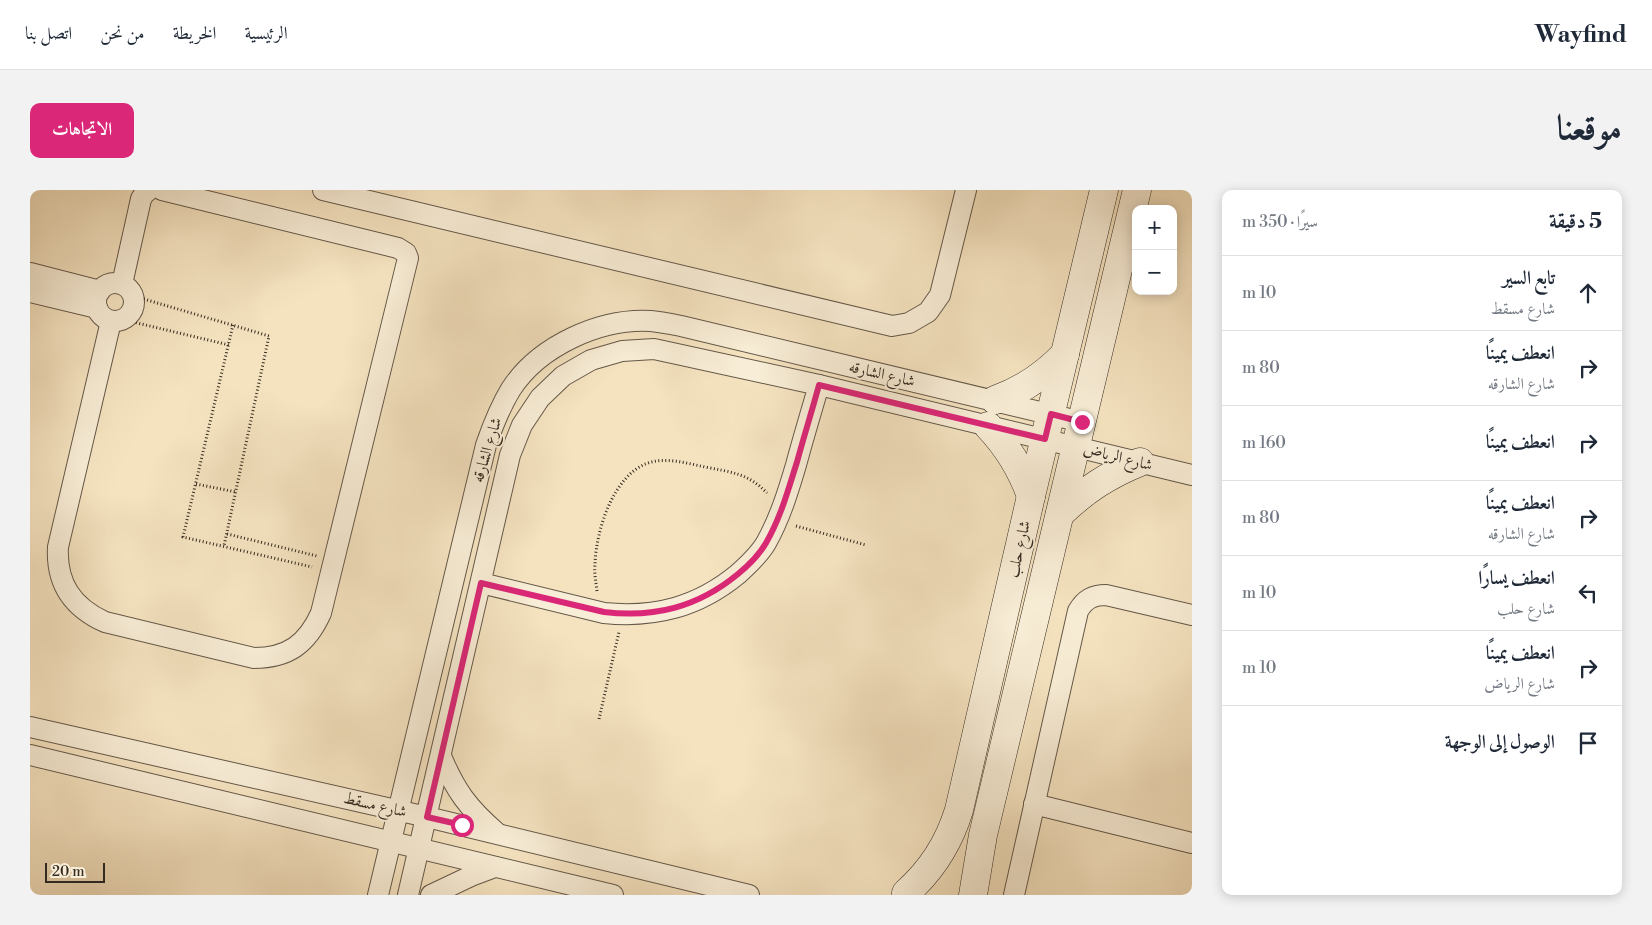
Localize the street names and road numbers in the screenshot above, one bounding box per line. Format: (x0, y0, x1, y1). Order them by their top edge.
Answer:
street label: شارع الشارقه (846, 357, 917, 394)
street label: شارع الشارقه (468, 415, 509, 486)
street label: شارع الرياض (1081, 439, 1155, 478)
street label: شارع حلب (1003, 518, 1038, 580)
street label: شارع مسقط (341, 788, 409, 825)

